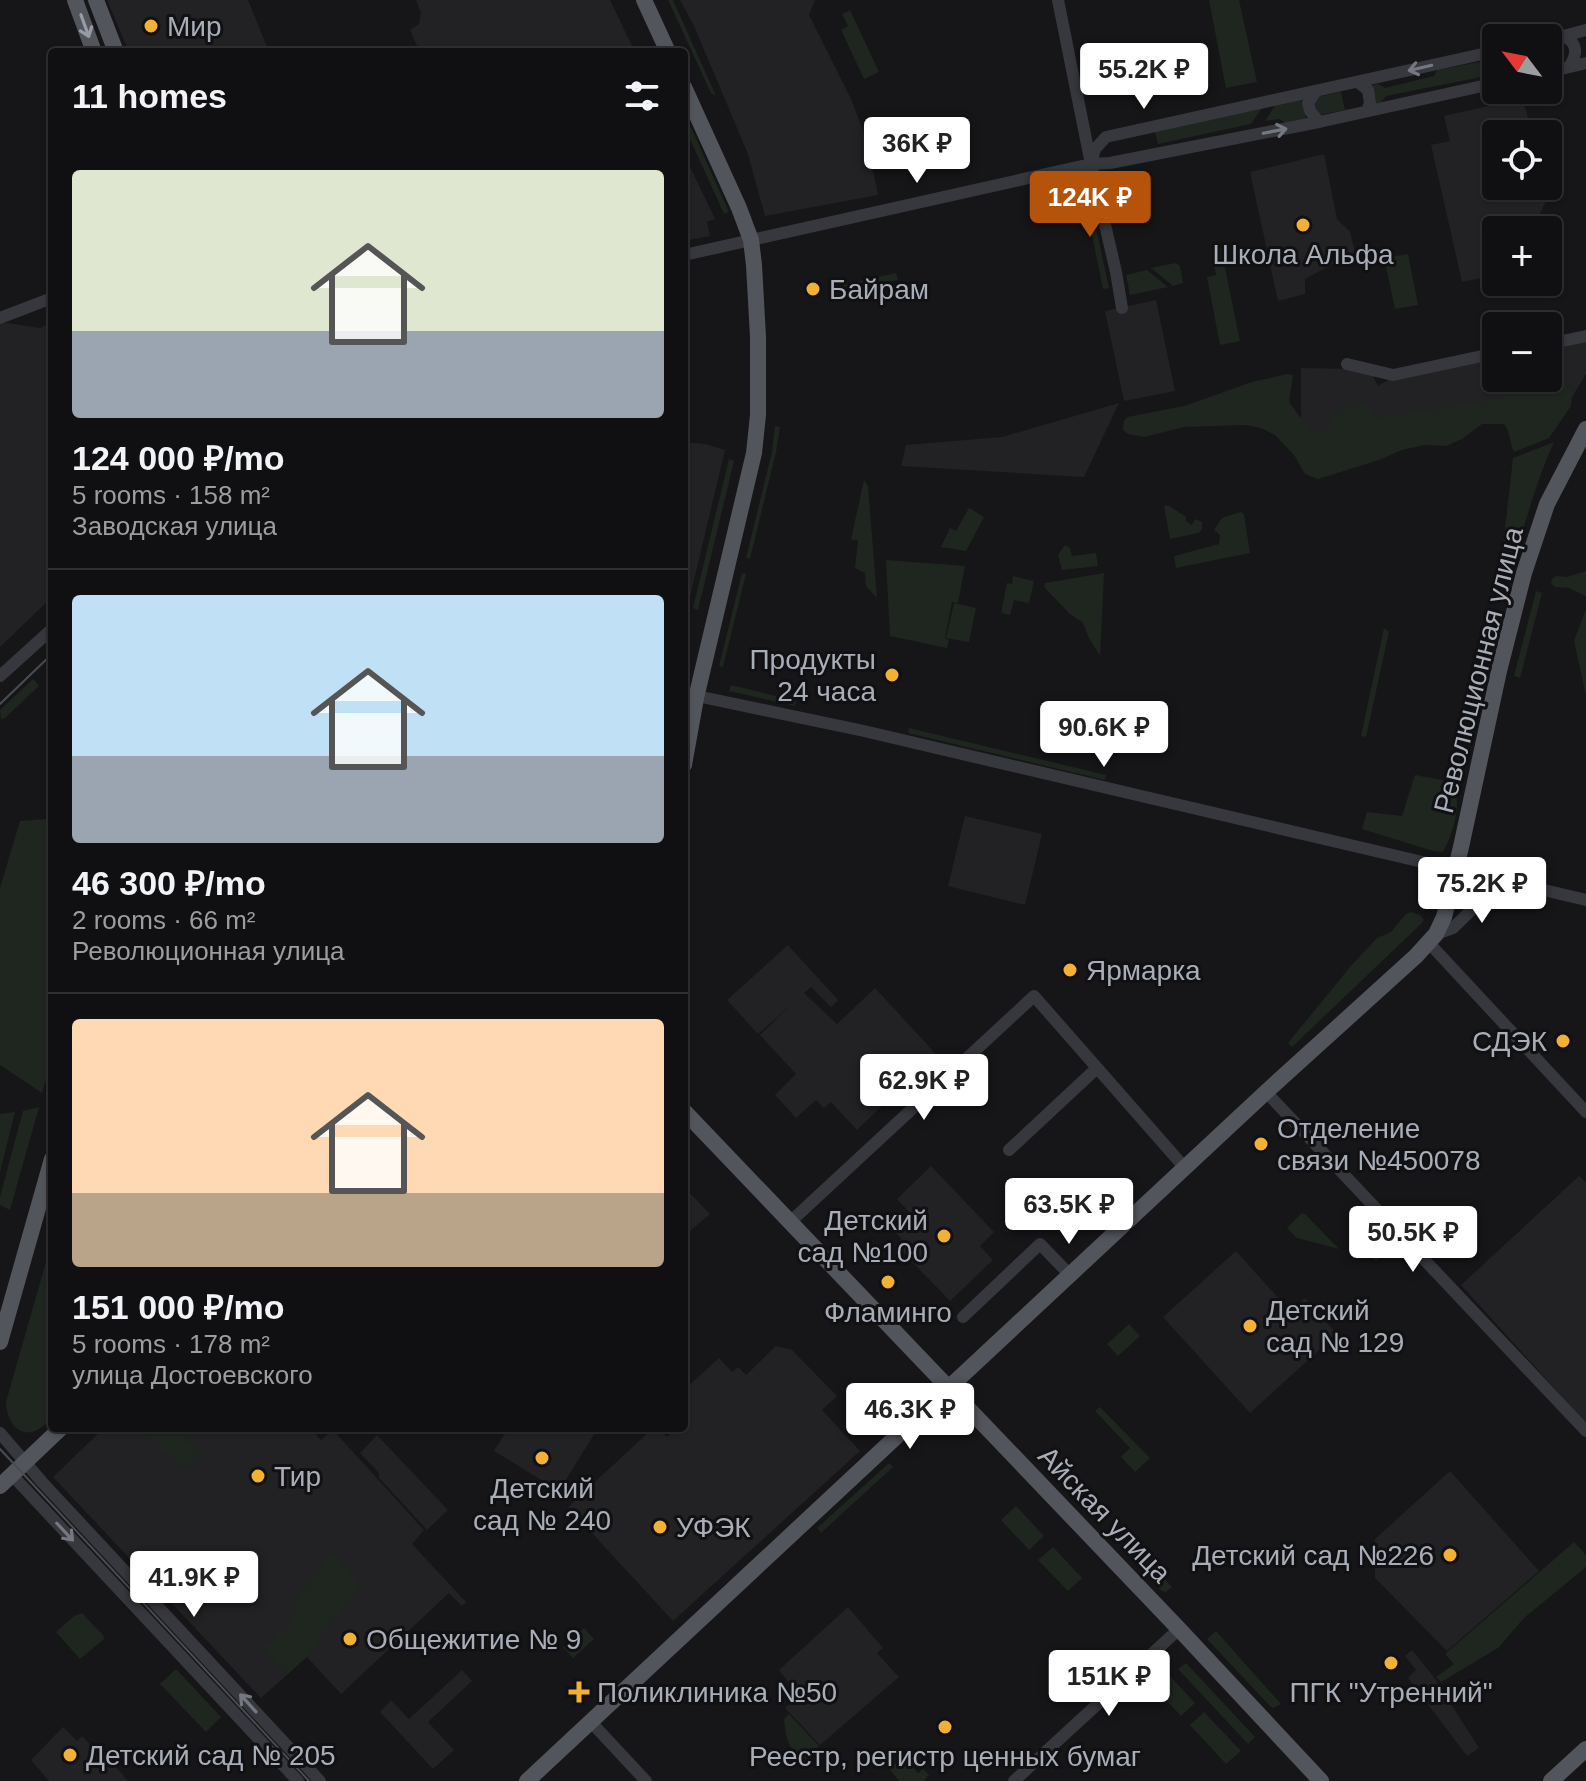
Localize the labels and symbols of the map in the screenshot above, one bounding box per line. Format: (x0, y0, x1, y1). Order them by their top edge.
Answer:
place label: Мир (167, 11, 222, 42)
one-way arrow (79, 13, 93, 38)
marker: Мир (142, 17, 160, 35)
north arrow (1482, 24, 1562, 104)
pin: 55.2K ₽ (1070, 43, 1218, 111)
one-way arrow (1408, 61, 1433, 76)
pin: 36K ₽ (861, 117, 973, 185)
one-way arrow (1261, 123, 1287, 138)
pin: 124K ₽ (1025, 171, 1155, 239)
marker: Школа Альфа (1294, 216, 1312, 234)
place label: Школа Альфа (1212, 239, 1394, 270)
place label: Байрам (829, 274, 929, 305)
marker: Байрам (804, 280, 822, 298)
street label: Революционная улица (1428, 524, 1529, 816)
place label: Продукты 24 часа (749, 644, 876, 707)
marker: Продукты 24 часа (883, 666, 901, 684)
pin: 90.6K ₽ (1030, 701, 1178, 769)
pin: 75.2K ₽ (1408, 857, 1556, 925)
place label: Ярмарка (1086, 955, 1201, 986)
marker: Ярмарка (1061, 961, 1079, 979)
place label: СДЭК (1472, 1026, 1548, 1057)
marker: СДЭК (1554, 1032, 1572, 1050)
pin: 62.9K ₽ (850, 1054, 998, 1122)
place label: Отделение связи №450078 (1277, 1113, 1480, 1176)
marker: Отделение связи №450078 (1252, 1135, 1270, 1153)
pin: 63.5K ₽ (995, 1178, 1143, 1246)
place label: Детский сад №100 (798, 1205, 928, 1268)
pin: 50.5K ₽ (1339, 1206, 1487, 1274)
marker: Детский сад №100 (935, 1227, 953, 1245)
marker: Фламинго (879, 1273, 897, 1291)
place label: Детский сад № 129 (1266, 1295, 1404, 1358)
place label: Фламинго (824, 1297, 952, 1328)
marker: Детский сад № 129 (1241, 1317, 1259, 1335)
pin: 46.3K ₽ (836, 1383, 984, 1451)
street label: Айская улица (1032, 1440, 1177, 1589)
marker: Детский сад № 240 (533, 1449, 551, 1467)
place label: Тир (274, 1461, 321, 1492)
marker: Тир (249, 1467, 267, 1485)
place label: Детский сад № 240 (473, 1473, 611, 1536)
place label: УФЭК (676, 1512, 751, 1543)
marker: УФЭК (651, 1518, 669, 1536)
one-way arrow (55, 1522, 73, 1542)
place label: Детский сад №226 (1192, 1540, 1434, 1571)
marker: Детский сад №226 (1441, 1546, 1459, 1564)
pin: 41.9K ₽ (120, 1551, 268, 1619)
place label: Общежитие № 9 (366, 1624, 581, 1655)
marker: Общежитие № 9 (341, 1630, 359, 1648)
pin: 151K ₽ (1044, 1650, 1174, 1718)
marker: ПГК "Утренний" (1382, 1654, 1400, 1672)
place label: Поликлиника №50 (597, 1677, 837, 1708)
place label: ПГК "Утренний" (1289, 1677, 1493, 1708)
marker: Поликлиника №50 (568, 1681, 590, 1703)
one-way arrow (238, 1693, 257, 1713)
marker: Реестр, регистр ценных бумаг (936, 1718, 954, 1736)
place label: Детский сад № 205 (86, 1740, 336, 1771)
place label: Реестр, регистр ценных бумаг (749, 1741, 1141, 1772)
marker: Детский сад № 205 (61, 1746, 79, 1764)

